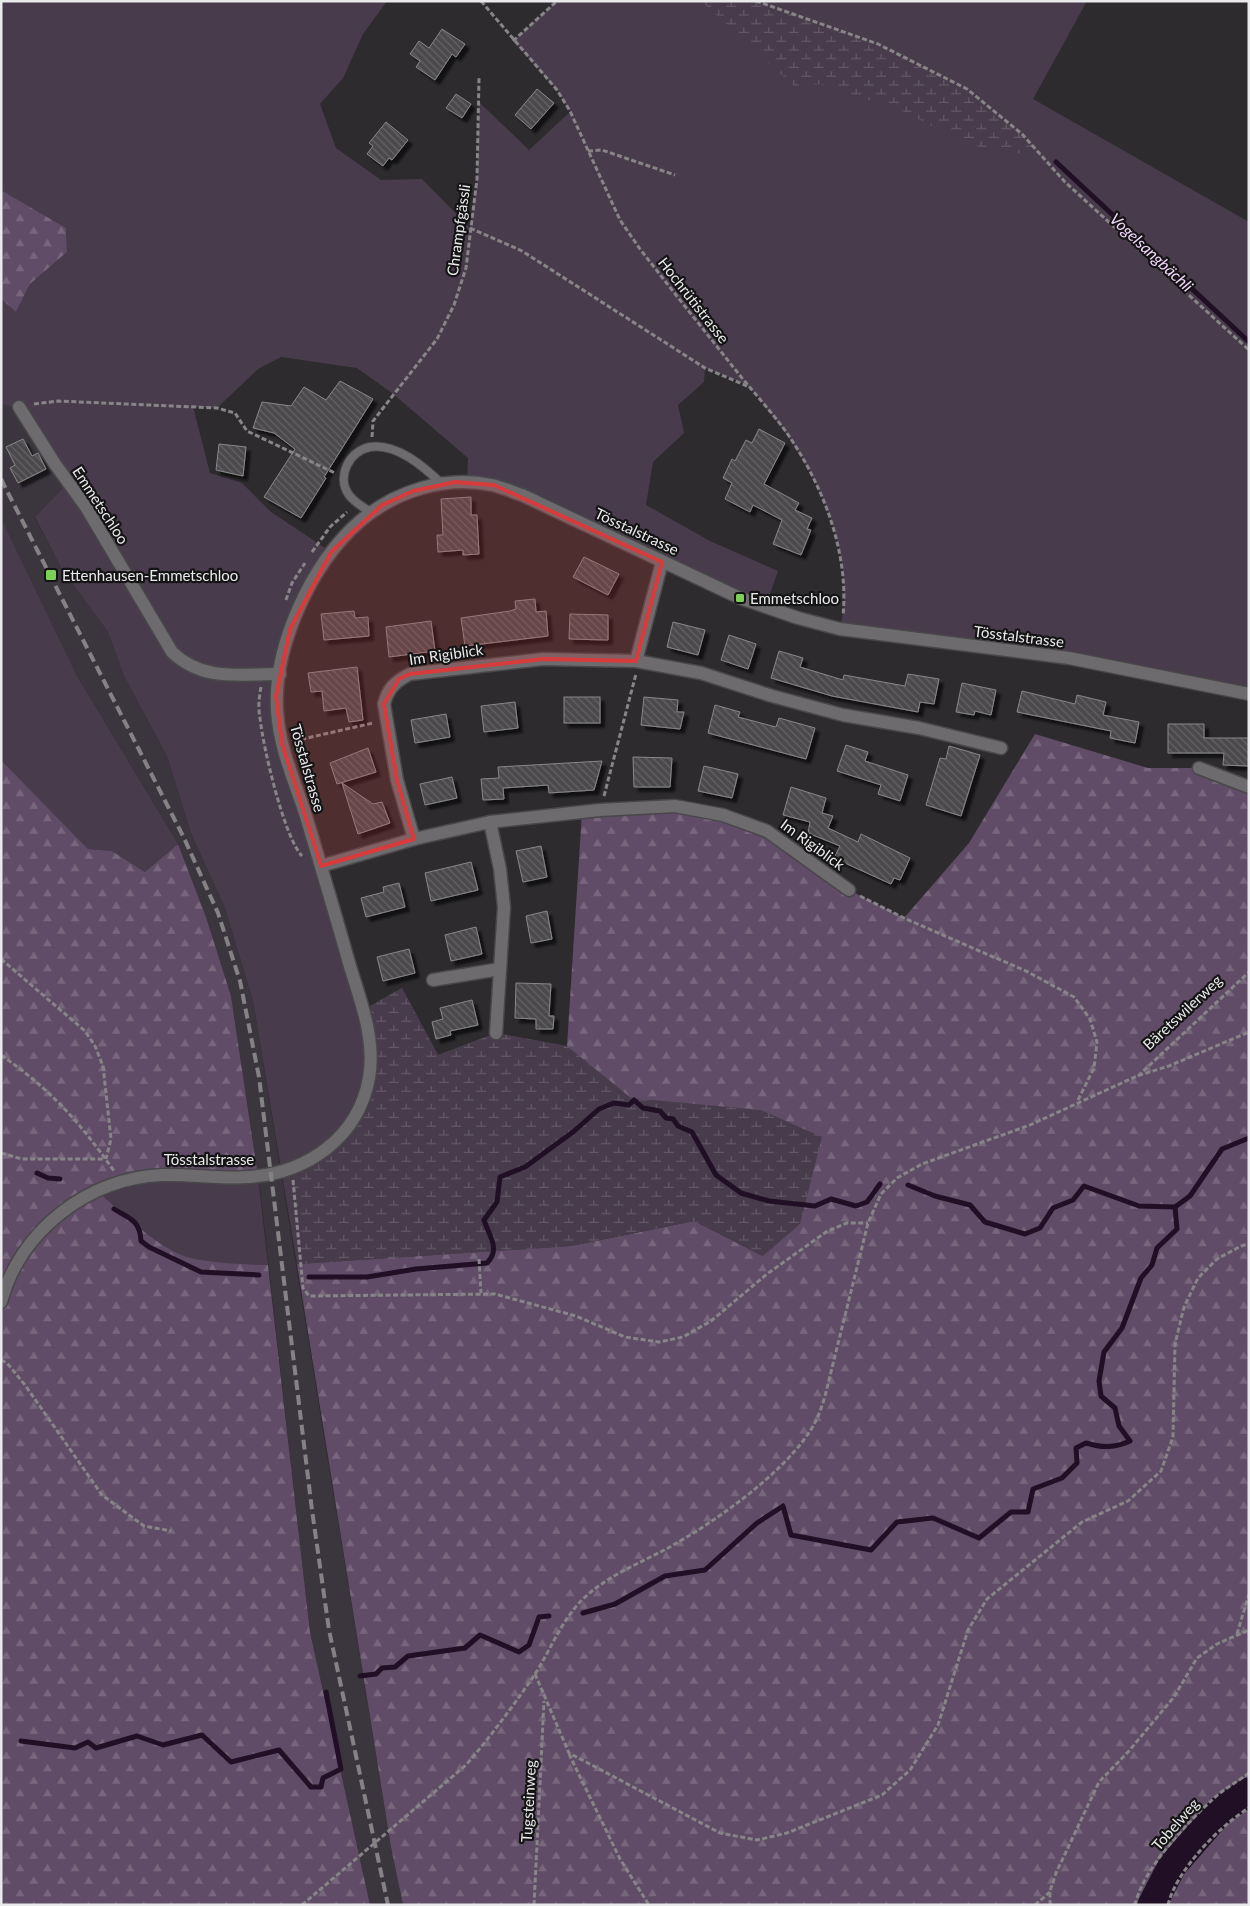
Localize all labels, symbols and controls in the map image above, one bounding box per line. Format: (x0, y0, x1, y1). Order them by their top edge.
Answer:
street label: Chrampfgässli (443, 183, 473, 277)
water label: Vogelsangbächli (1107, 209, 1198, 295)
street label: Hochrütistrasse (655, 254, 733, 347)
street label: Emmetschloo (69, 463, 133, 547)
street label: Tösstalstrasse (592, 504, 682, 558)
place label: Ettenhausen-Emmetschloo (62, 566, 238, 584)
marker: Ettenhausen-Emmetschloo (44, 568, 58, 582)
place label: Emmetschloo (750, 589, 839, 607)
marker: Emmetschloo (734, 592, 746, 604)
street label: Tösstalstrasse (973, 622, 1065, 650)
street label: Im Rigiblick (408, 640, 485, 668)
street label: Tösstalstrasse (287, 722, 329, 814)
street label: Im Rigiblick (777, 815, 849, 874)
street label: Bäretswilerweg (1139, 971, 1225, 1053)
street label: Tösstalstrasse (164, 1150, 254, 1168)
street label: Tugsteinweg (517, 1759, 539, 1843)
street label: Tobelweg (1148, 1794, 1203, 1854)

